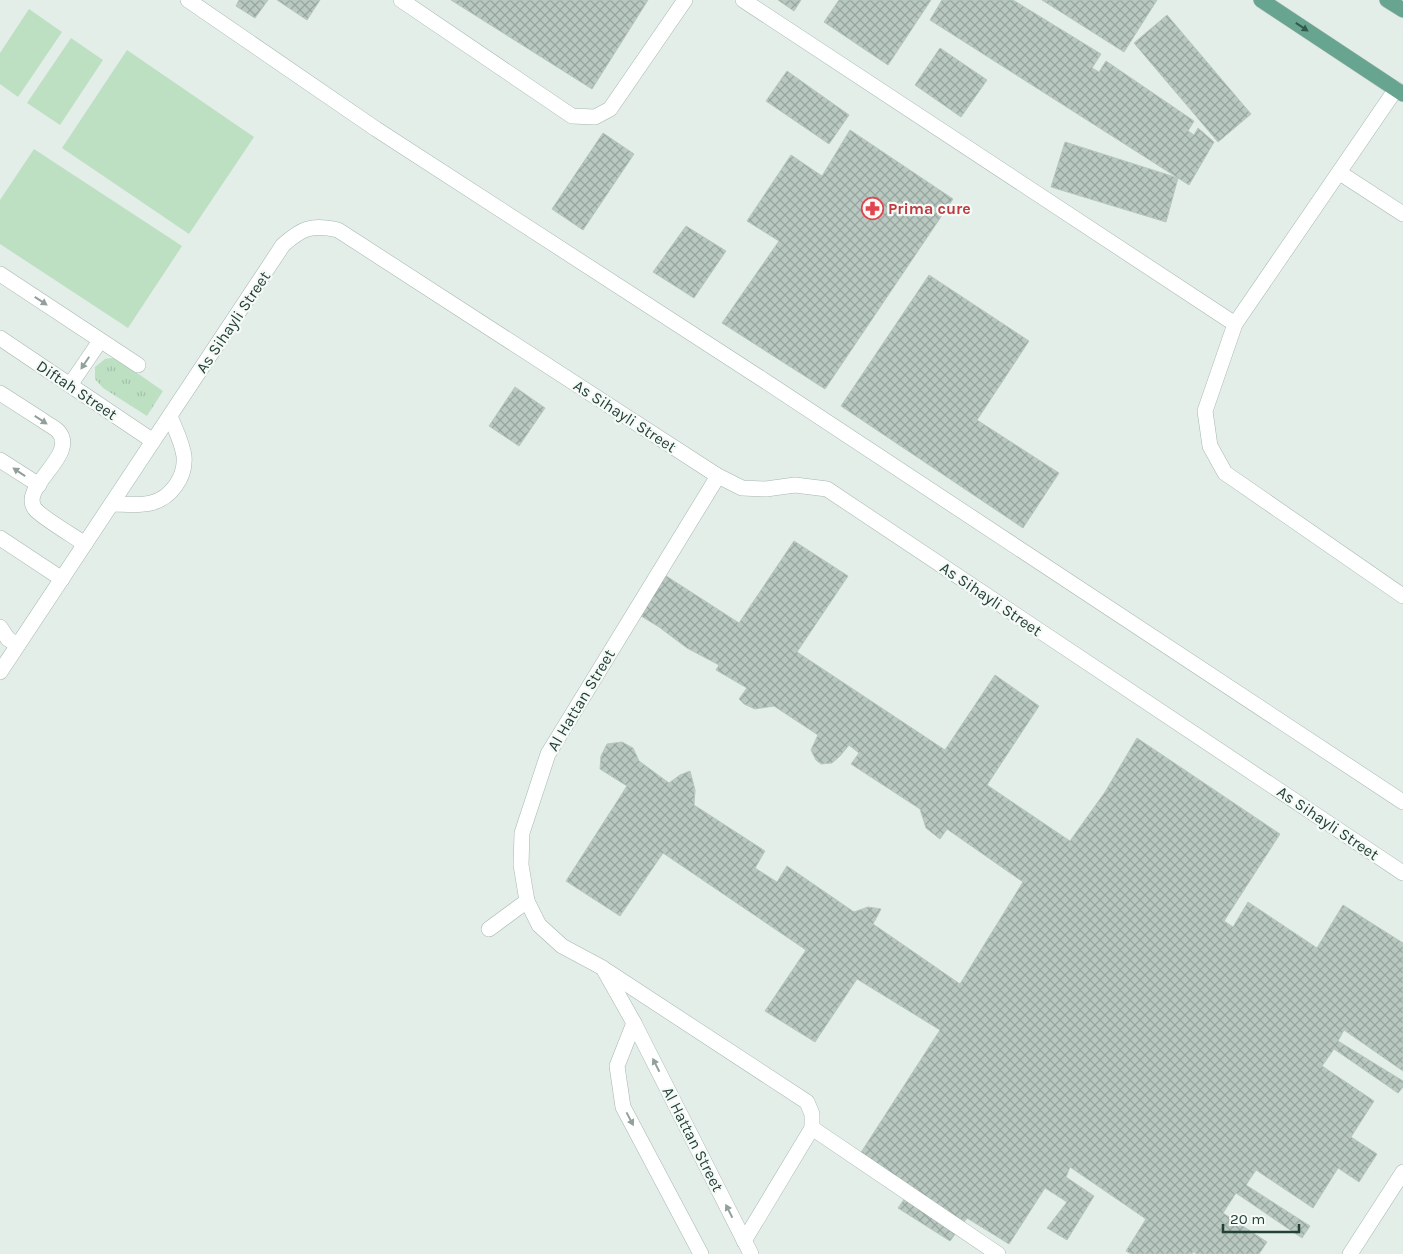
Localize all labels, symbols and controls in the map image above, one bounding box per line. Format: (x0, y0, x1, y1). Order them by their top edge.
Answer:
one-way arrow (1295, 22, 1309, 32)
pharmacy icon: Prima cure (860, 196, 884, 220)
place label: Prima cure (888, 199, 971, 218)
street label: As Sihayli Street (192, 267, 274, 377)
one-way arrow (34, 297, 47, 306)
street label: Diftah Street (33, 356, 121, 424)
one-way arrow (80, 356, 90, 370)
street label: As Sihayli Street (570, 376, 680, 456)
one-way arrow (34, 415, 48, 424)
one-way arrow (13, 467, 26, 477)
street label: As Sihayli Street (936, 558, 1046, 640)
street label: Al Hattan Street (543, 646, 619, 754)
street label: As Sihayli Street (1273, 782, 1383, 864)
one-way arrow (652, 1058, 660, 1073)
street label: Al Hattan Street (658, 1083, 728, 1195)
one-way arrow (626, 1112, 634, 1126)
scale bar (1223, 1202, 1299, 1234)
one-way arrow (725, 1203, 733, 1218)
text: 20 m (1230, 1210, 1265, 1228)

